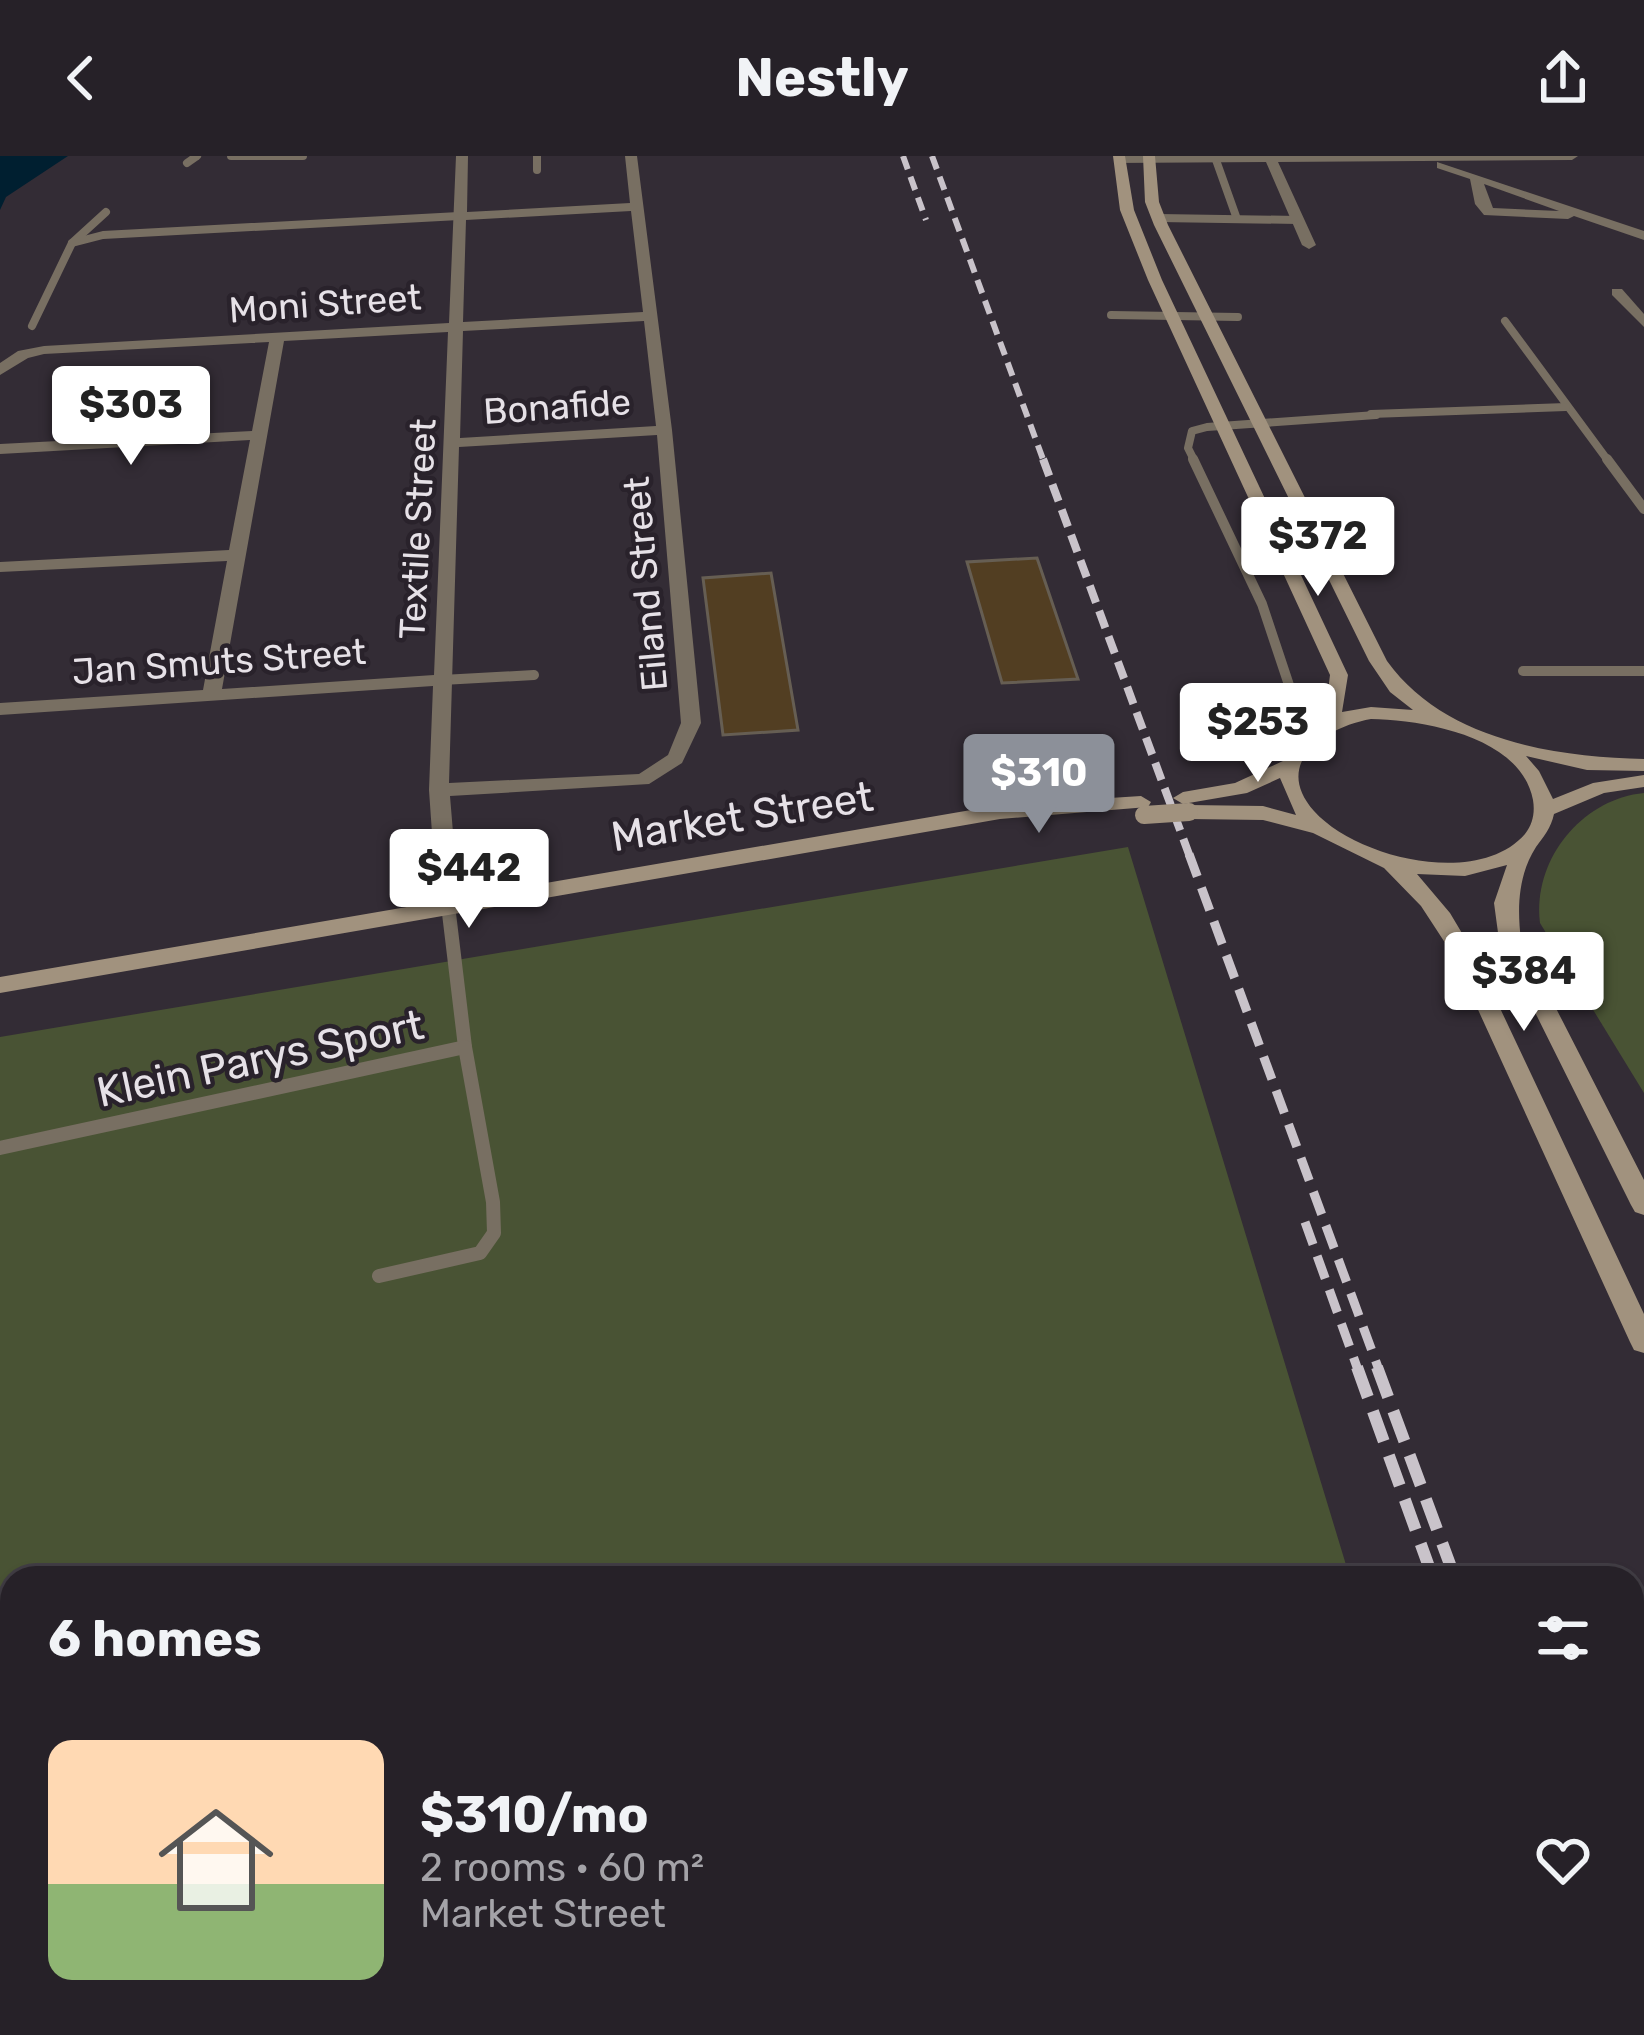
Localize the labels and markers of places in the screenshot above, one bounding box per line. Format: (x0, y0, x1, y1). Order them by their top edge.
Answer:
pin: $303 (60, 366, 202, 468)
pin: $372 (1247, 497, 1389, 599)
pin: $253 (1187, 683, 1329, 785)
pin: $310 (968, 734, 1110, 836)
pin: $442 (398, 829, 540, 931)
pin: $384 (1453, 932, 1595, 1034)

